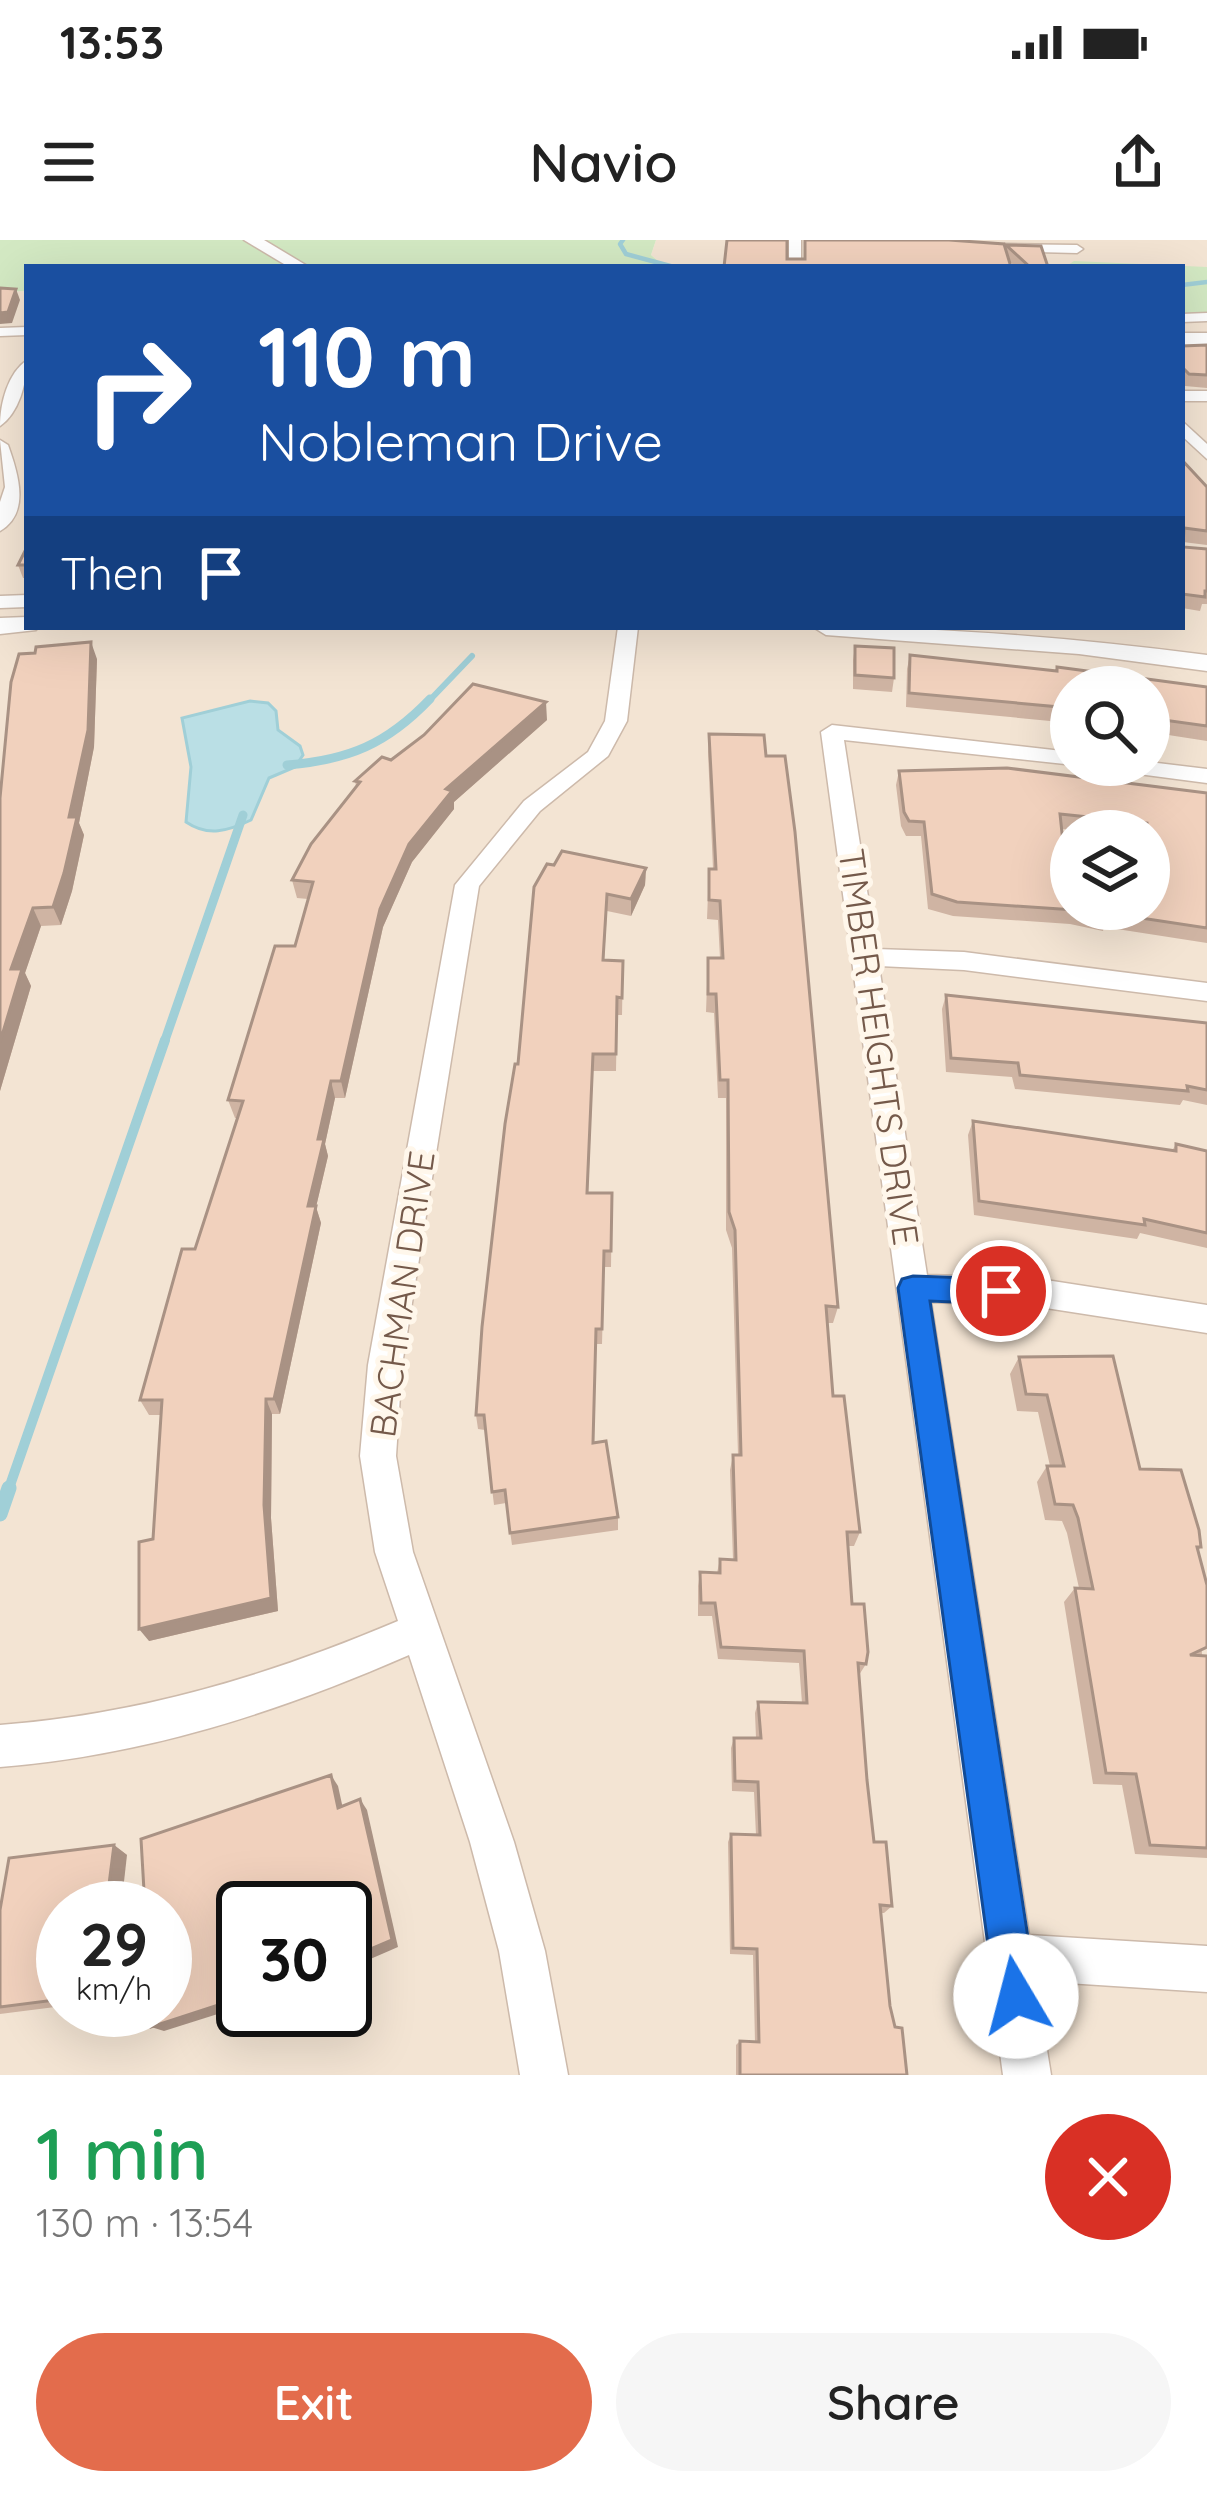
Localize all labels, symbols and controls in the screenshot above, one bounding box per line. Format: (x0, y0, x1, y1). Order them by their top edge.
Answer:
text: 13:53 (60, 14, 164, 70)
text: Navio (530, 128, 677, 196)
icon: menu (36, 129, 102, 195)
icon: share (1105, 129, 1171, 195)
text: 110 m (258, 303, 476, 408)
icon: right (60, 312, 216, 468)
text: Nobleman Drive (258, 407, 663, 475)
icon: arrive (188, 540, 254, 606)
text: Then (60, 545, 164, 601)
map controls (1050, 666, 1170, 930)
button: search (1050, 666, 1170, 786)
button: layers (1050, 810, 1170, 930)
street label: TIMBER HEIGHTS DRIVE (829, 846, 930, 1248)
street label: BACHMAN DRIVE (359, 1148, 444, 1440)
pin (950, 1240, 1052, 1342)
icon: arrive (968, 1258, 1034, 1324)
speed limit sign: 30 (216, 1881, 372, 2037)
text: 29 (80, 1906, 148, 1981)
position arrow (953, 1933, 1079, 2059)
text: km/h (76, 1970, 152, 2008)
text: 1 min (36, 2108, 209, 2198)
button: close (1045, 2114, 1171, 2240)
text: 130 m · 13:54 (36, 2198, 253, 2247)
button: Exit (36, 2333, 592, 2471)
button: Share (616, 2333, 1171, 2471)

